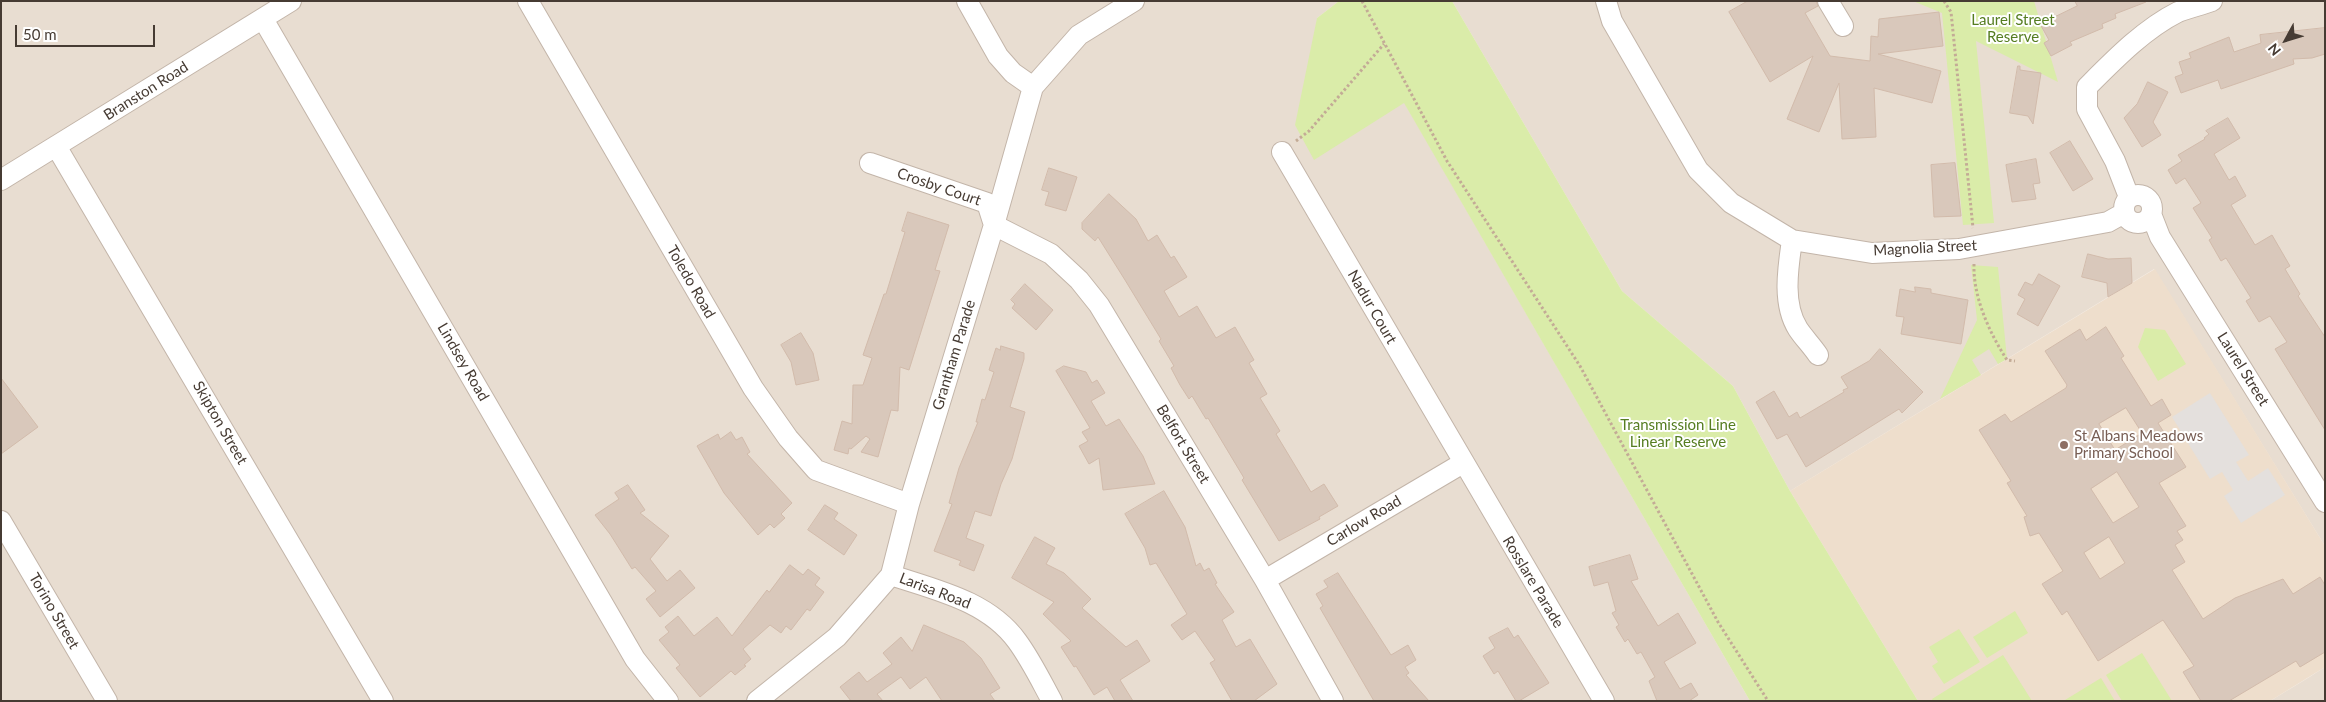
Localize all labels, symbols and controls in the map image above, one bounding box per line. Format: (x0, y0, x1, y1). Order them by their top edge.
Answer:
park label: Laurel Street Reserve (1971, 11, 2055, 46)
scale bar (18, 15, 158, 47)
north arrow (2261, 15, 2311, 65)
text: 50 m (23, 25, 57, 43)
text: N (2264, 40, 2284, 59)
street label: Branston Road (100, 58, 192, 124)
street label: Crosby Court (895, 164, 983, 210)
street label: Magnolia Street (1873, 236, 1977, 260)
street label: Toledo Road (663, 242, 719, 322)
street label: Nadur Court (1344, 267, 1400, 347)
street label: Grantham Parade (929, 298, 979, 412)
street label: Lindsey Road (433, 320, 493, 404)
street label: Laurel Street (2213, 329, 2273, 409)
street label: Skipton Street (189, 378, 251, 468)
street label: Belfort Street (1152, 401, 1214, 487)
park label: Transmission Line Linear Reserve (1620, 416, 1736, 451)
place label: St Albans Meadows Primary School (2074, 427, 2203, 462)
marker: St Albans Meadows Primary School (2058, 439, 2070, 451)
street label: Carlow Road (1323, 492, 1405, 550)
street label: Rosslare Parade (1499, 533, 1567, 631)
street label: Larisa Road (897, 569, 973, 613)
street label: Torino Street (25, 570, 83, 652)

